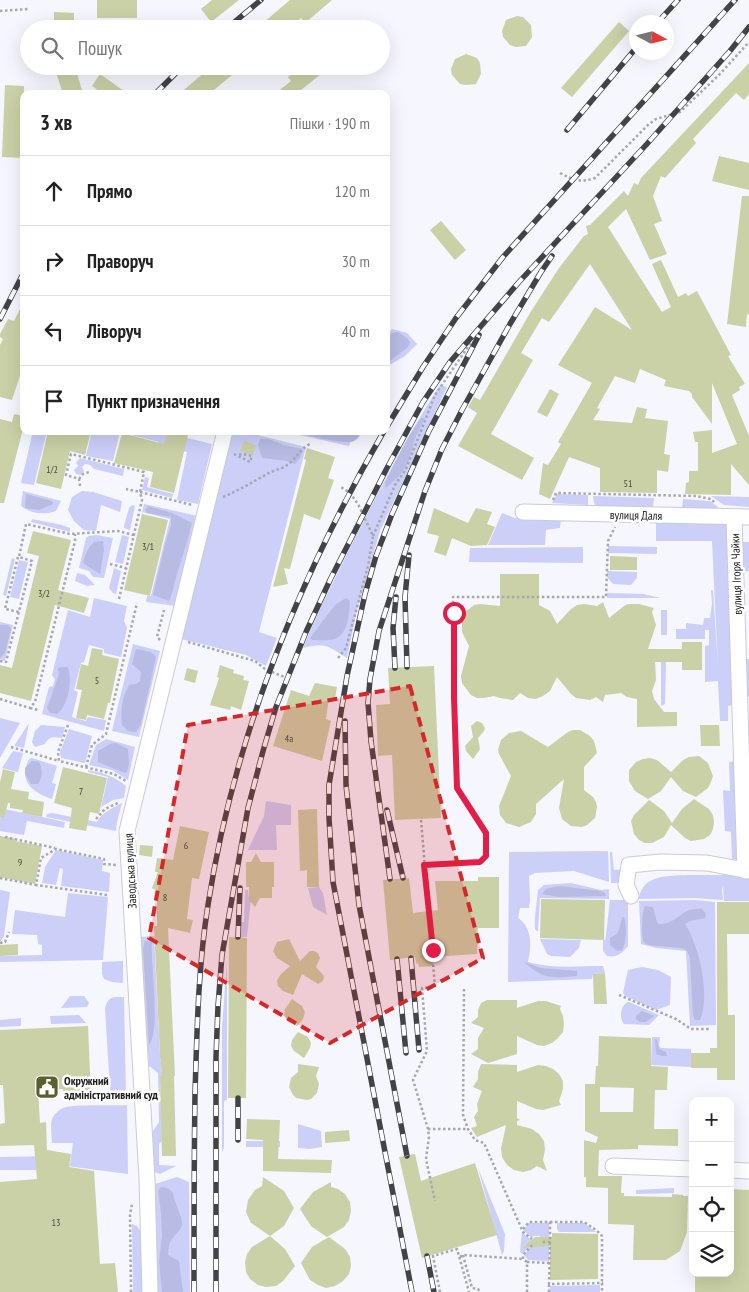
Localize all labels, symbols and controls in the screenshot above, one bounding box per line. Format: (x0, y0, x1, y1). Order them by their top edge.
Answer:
north arrow (629, 15, 674, 60)
search box (20, 20, 390, 75)
icon: search (38, 34, 66, 62)
text: Пошук (78, 36, 122, 60)
text: 3 хв (40, 109, 72, 136)
text: Пішки · 190 m (290, 113, 370, 133)
icon: ahead (40, 177, 68, 205)
text: Прямо (87, 179, 132, 203)
text: 120 m (335, 181, 370, 201)
icon: right (40, 247, 68, 275)
text: Праворуч (87, 249, 154, 273)
text: 30 m (342, 251, 370, 271)
icon: left (40, 317, 68, 345)
text: Ліворуч (87, 319, 141, 343)
text: 40 m (342, 321, 370, 341)
icon: arrive (40, 387, 68, 415)
text: Пункт призначення (87, 389, 220, 413)
house number: 1/2 (46, 463, 58, 476)
house number: 51 (624, 477, 633, 490)
street label: вулиця Даля (610, 507, 663, 523)
street label: вулиця Ігоря Чайки (727, 533, 745, 615)
house number: 3/1 (142, 540, 154, 553)
house number: 3/2 (38, 587, 50, 600)
route start (443, 602, 466, 625)
house number: 5 (95, 674, 99, 687)
house number: 4а (285, 732, 293, 745)
house number: 7 (79, 785, 83, 798)
street label: Заводська вулиця (121, 833, 139, 909)
house number: 6 (184, 839, 189, 852)
house number: 9 (18, 856, 22, 869)
house number: 8 (163, 891, 167, 904)
route end (422, 939, 445, 962)
place label: Окружний адміністративний суд (64, 1073, 158, 1102)
public building icon: Окружний адміністративний суд (34, 1074, 60, 1100)
map controls (689, 1097, 734, 1277)
button: + (689, 1097, 734, 1142)
button: − (689, 1142, 734, 1187)
button: locate (689, 1187, 734, 1232)
house number: 13 (52, 1216, 61, 1229)
button: layers (689, 1232, 734, 1277)

